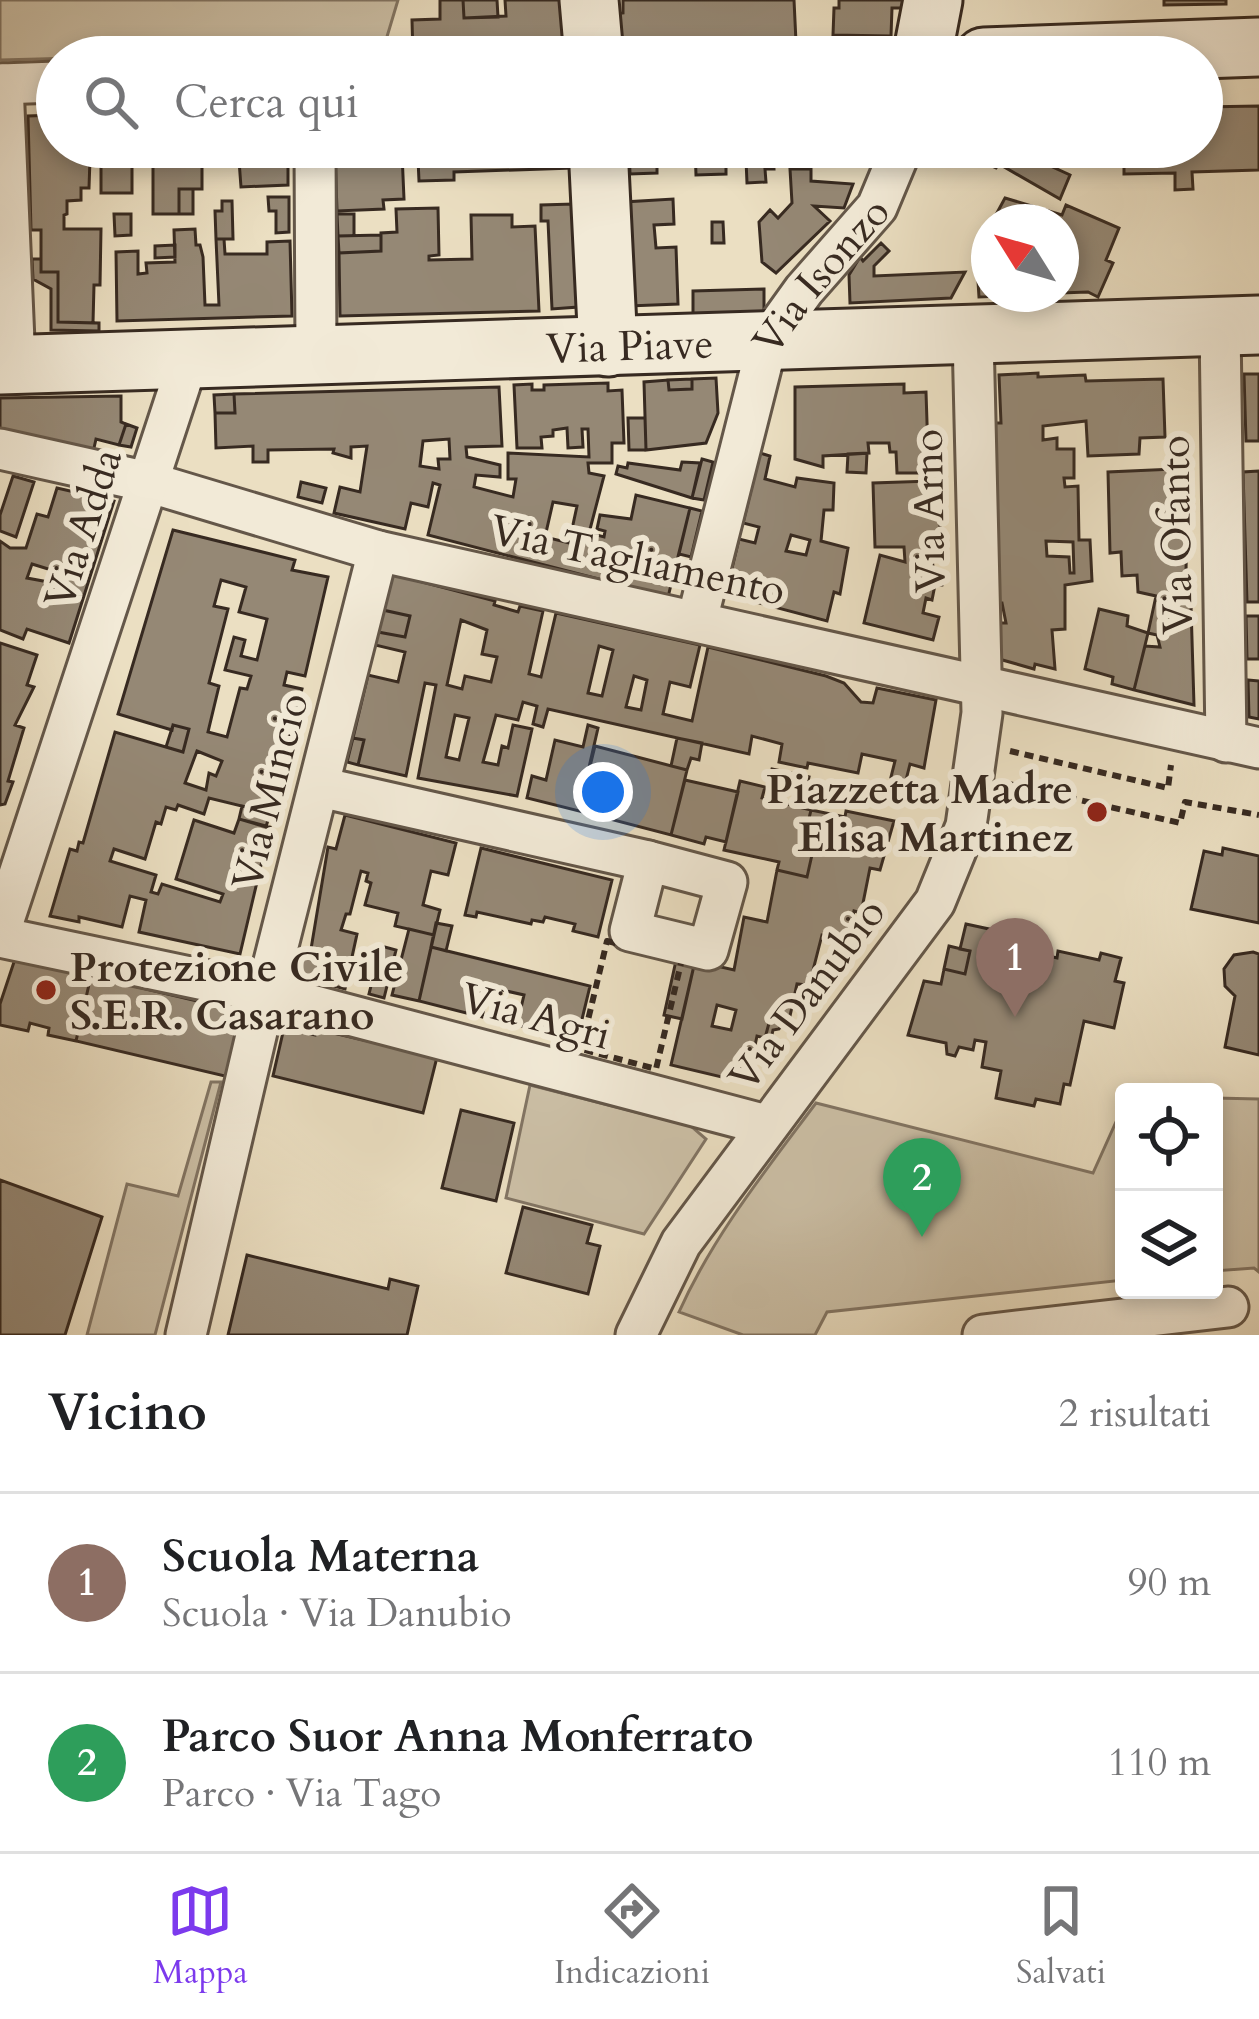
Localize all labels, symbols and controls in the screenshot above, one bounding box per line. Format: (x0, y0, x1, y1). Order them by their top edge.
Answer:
search box (36, 36, 1223, 168)
icon: search (78, 69, 144, 135)
text: Cerca qui (174, 72, 359, 133)
street label: Via Isonzo (740, 185, 903, 367)
north arrow (971, 204, 1079, 312)
street label: Via Piave (545, 315, 714, 378)
street label: Via Arno (900, 429, 959, 593)
street label: Via Ofanto (1146, 435, 1207, 635)
street label: Via Adda (31, 441, 136, 616)
street label: Via Tagliamento (485, 501, 790, 619)
street label: Via Mincio (218, 687, 322, 896)
place label: Piazzetta Madre Elisa Martinez (766, 761, 1073, 866)
your location (573, 762, 633, 822)
marker: Piazzetta Madre Elisa Martinez (1084, 799, 1110, 825)
street label: Via Danubio (716, 887, 899, 1103)
pin: 1 (976, 918, 1054, 1017)
place label: Protezione Civile S.E.R. Casarano (70, 939, 404, 1044)
street label: Via Agri (455, 969, 617, 1064)
marker: Protezione Civile S.E.R. Casarano (33, 977, 59, 1003)
map controls (1115, 1083, 1223, 1299)
button: locate (1115, 1083, 1223, 1191)
pin: 2 (883, 1138, 961, 1237)
button: layers (1115, 1191, 1223, 1299)
text: Vicino (48, 1378, 207, 1448)
text: 2 risultati (1059, 1387, 1211, 1440)
text: Scuola Materna (162, 1526, 479, 1587)
text: 1 (77, 1556, 97, 1609)
text: 90 m (1128, 1556, 1211, 1609)
text: Scuola · Via Danubio (162, 1587, 511, 1640)
text: Parco Suor Anna Monferrato (162, 1706, 754, 1767)
text: 2 (77, 1736, 97, 1789)
text: 110 m (1108, 1736, 1211, 1789)
text: Parco · Via Tago (162, 1767, 441, 1820)
tab: Mappa (153, 1878, 248, 1995)
tab: Indicazioni (554, 1878, 710, 1995)
tab: Salvati (1016, 1878, 1106, 1995)

